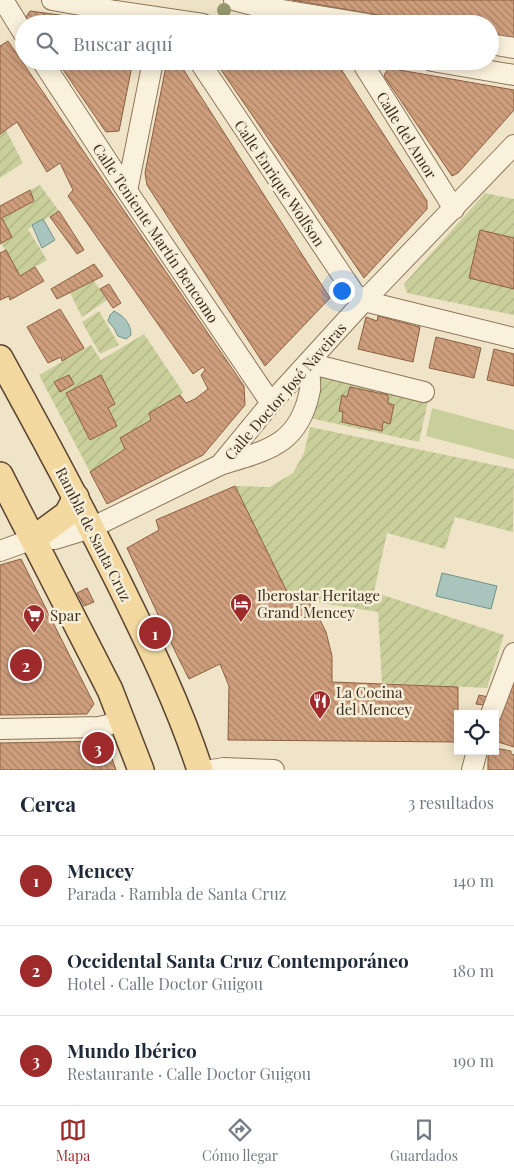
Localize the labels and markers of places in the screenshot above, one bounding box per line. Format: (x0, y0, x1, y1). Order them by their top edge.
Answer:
place label: Iberostar Heritage Grand Mencey (257, 585, 380, 622)
hotel icon: Iberostar Heritage Grand Mencey (229, 592, 253, 623)
supermarket icon: Spar (22, 603, 46, 634)
place label: Spar (50, 605, 81, 625)
pin: 1 (139, 614, 171, 652)
pin: 2 (10, 646, 42, 684)
place label: La Cocina del Mencey (336, 682, 412, 719)
restaurant icon: La Cocina del Mencey (308, 689, 332, 720)
pin: 3 (82, 729, 114, 767)

